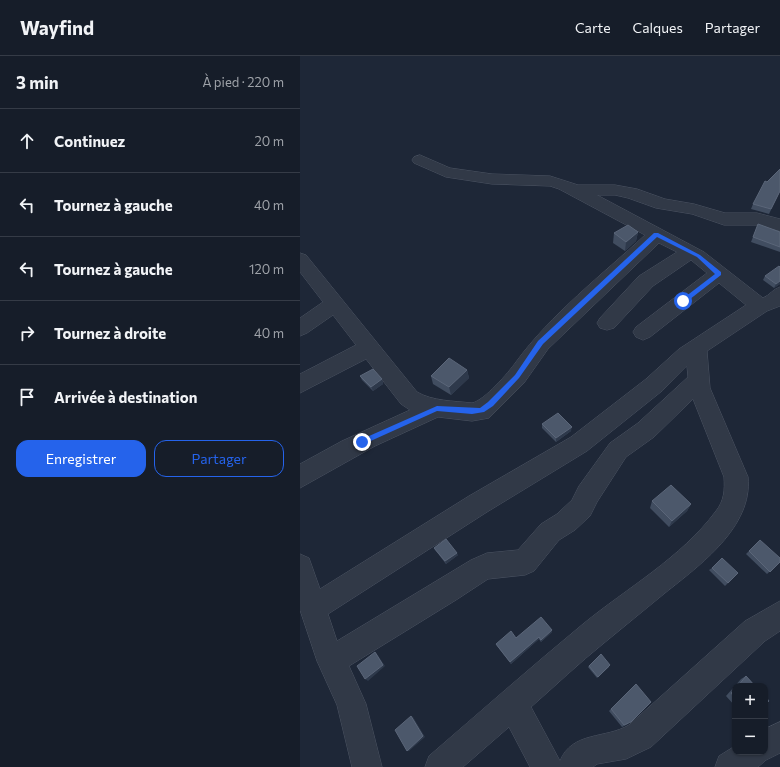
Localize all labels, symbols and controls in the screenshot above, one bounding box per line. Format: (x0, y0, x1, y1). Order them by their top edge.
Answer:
text: Wayfind (20, 16, 94, 39)
text: Carte (575, 19, 611, 36)
text: Calques (633, 19, 683, 36)
text: Partager (705, 19, 760, 36)
text: 3 min (16, 72, 59, 93)
text: À pied · 220 m (202, 74, 284, 90)
icon: ahead (16, 130, 38, 152)
text: Continuez (54, 132, 125, 150)
text: 20 m (255, 133, 284, 149)
icon: left (16, 194, 38, 216)
text: Tournez à gauche (54, 196, 173, 214)
text: 40 m (254, 197, 284, 213)
icon: left (16, 258, 38, 280)
text: Tournez à gauche (54, 260, 173, 278)
text: 120 m (249, 261, 284, 277)
route start (674, 292, 692, 310)
icon: right (16, 322, 38, 344)
text: Tournez à droite (54, 324, 166, 342)
text: 40 m (254, 325, 284, 341)
icon: arrive (16, 386, 38, 408)
text: Arrivée à destination (54, 388, 197, 406)
route end (353, 433, 371, 451)
button: Enregistrer (16, 440, 146, 477)
button: Partager (154, 440, 284, 477)
map controls (732, 683, 768, 755)
button: + (732, 683, 768, 719)
button: − (732, 719, 768, 755)

